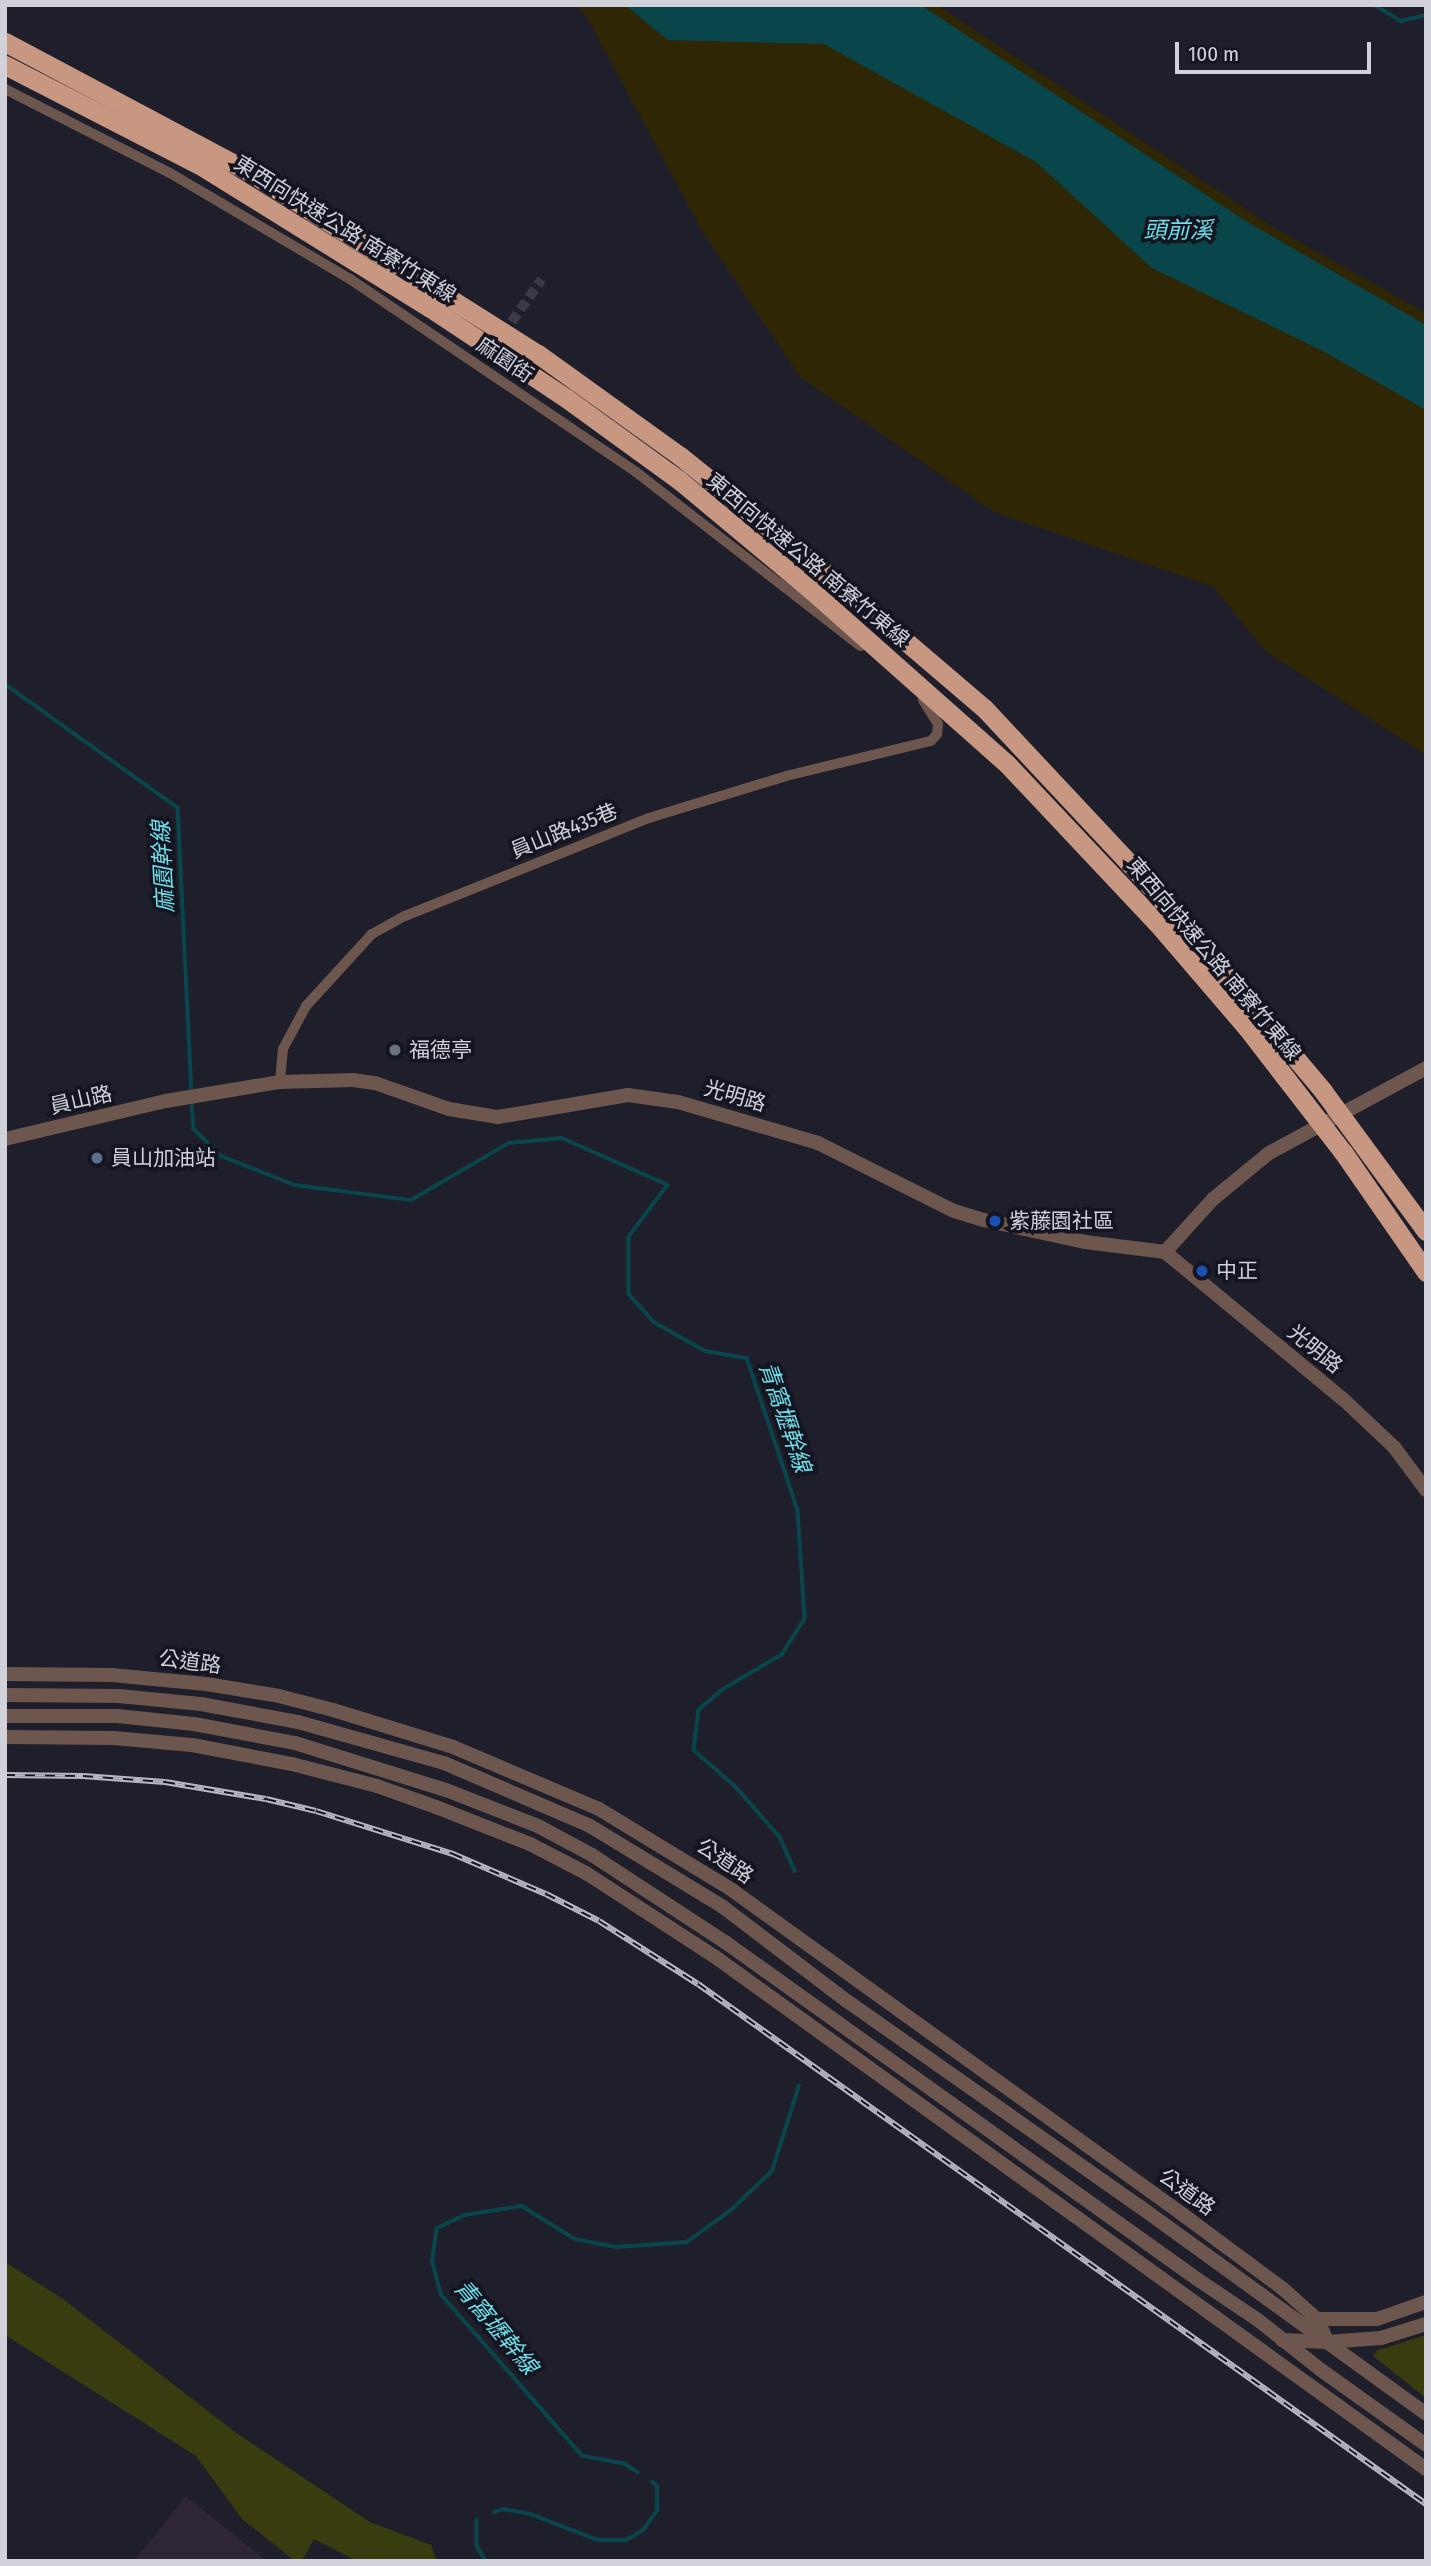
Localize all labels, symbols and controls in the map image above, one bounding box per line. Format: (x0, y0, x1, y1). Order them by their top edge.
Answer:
scale bar (1179, 28, 1375, 72)
text: 100 m (1188, 41, 1239, 67)
street label: 東西向快速公路 南寮竹東線 (229, 150, 461, 308)
water label: 頭前溪 (1144, 216, 1212, 244)
street label: 麻園街 (472, 332, 538, 388)
street label: 東西向快速公路 南寮竹東線 (701, 468, 915, 652)
street label: 員山路435巷 (507, 798, 621, 864)
water label: 麻園幹線 (147, 820, 179, 914)
street label: 東西向快速公路 南寮竹東線 (1122, 852, 1306, 1066)
place label: 福德亭 (409, 1037, 472, 1063)
marker: 福德亭 (387, 1042, 403, 1058)
street label: 光明路 (701, 1075, 769, 1117)
street label: 員山路 (47, 1081, 115, 1119)
place label: 員山加油站 (111, 1145, 216, 1171)
marker: 員山加油站 (89, 1150, 105, 1166)
place label: 紫藤園社區 (1009, 1208, 1114, 1234)
marker: 紫藤園社區 (987, 1213, 1003, 1229)
place label: 中正 (1216, 1258, 1258, 1284)
marker: 中正 (1194, 1263, 1210, 1279)
street label: 光明路 (1283, 1319, 1347, 1379)
water label: 青窩壢幹線 (753, 1358, 817, 1476)
street label: 公道路 (157, 1646, 223, 1678)
street label: 公道路 (692, 1833, 758, 1889)
street label: 公道路 (1154, 2163, 1220, 2221)
water label: 青窩壢幹線 (448, 2274, 544, 2380)

